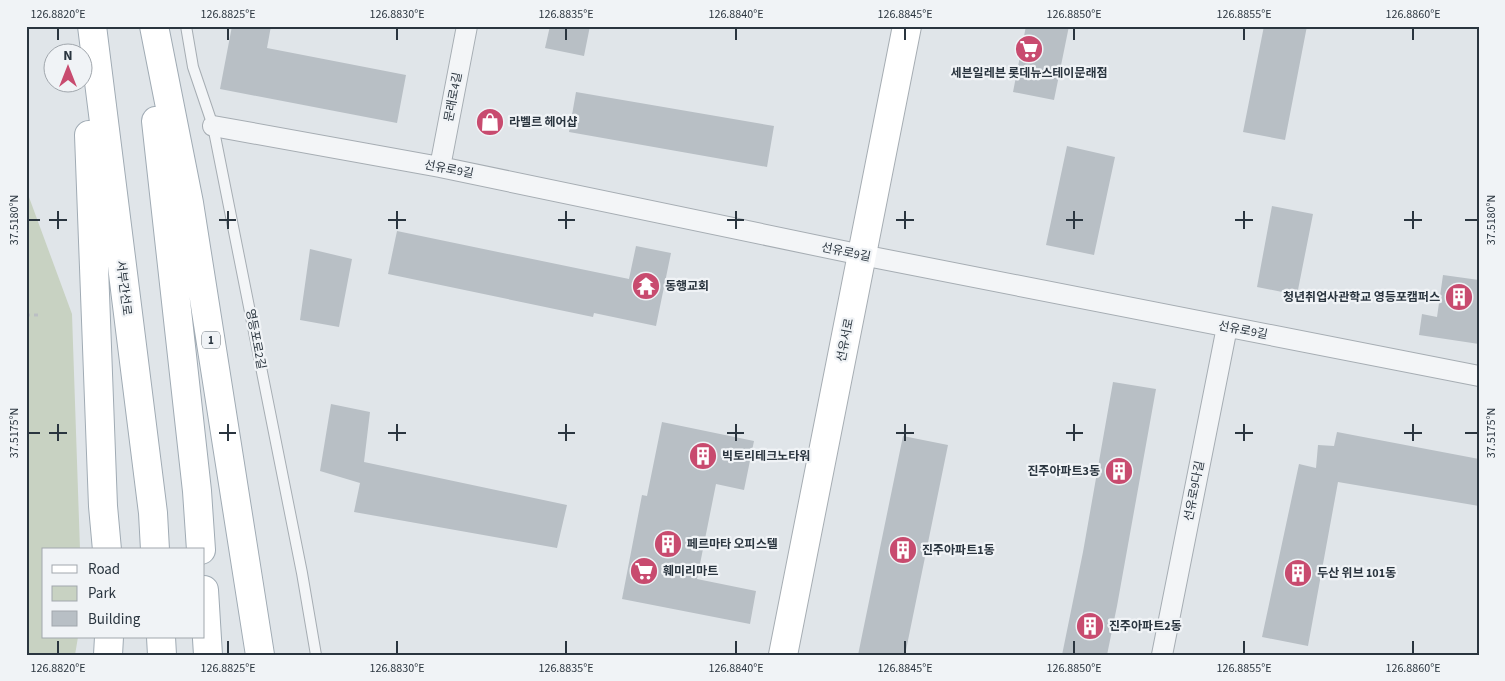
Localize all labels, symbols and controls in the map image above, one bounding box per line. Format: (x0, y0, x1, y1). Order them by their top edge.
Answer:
text: 126.8820°E (30, 6, 86, 23)
text: 126.8825°E (200, 6, 256, 23)
text: 126.8830°E (369, 6, 425, 23)
text: 126.8835°E (538, 6, 594, 23)
text: 126.8840°E (708, 6, 764, 23)
text: 126.8845°E (877, 6, 933, 23)
text: 126.8850°E (1046, 6, 1102, 23)
text: 126.8855°E (1216, 6, 1272, 23)
text: 126.8860°E (1385, 6, 1441, 23)
supermarket icon: 세븐일레븐 롯데뉴스테이문래점 (1014, 34, 1044, 64)
north arrow (42, 42, 92, 92)
text: N (63, 46, 73, 66)
place label: 세븐일레븐 롯데뉴스테이문래점 (951, 65, 1107, 82)
street label: 문래로4길 (440, 71, 467, 123)
shop icon: 라벨르 헤어샵 (475, 107, 505, 137)
place label: 라벨르 헤어샵 (509, 114, 578, 131)
street label: 선유로9길 (423, 156, 475, 183)
text: 37.5180°N (6, 195, 23, 245)
text: 37.5180°N (1483, 195, 1500, 245)
street label: 선유로9길 (820, 239, 872, 266)
street label: 서부간선로 (112, 260, 135, 316)
temple icon: 동행교회 (631, 271, 661, 301)
place label: 동행교회 (665, 278, 709, 295)
building icon: 청년취업사관학교 영등포캠퍼스 (1444, 282, 1474, 312)
place label: 청년취업사관학교 영등포캠퍼스 (1283, 289, 1440, 306)
street label: 영등포로2길 (241, 307, 270, 371)
street label: 선유서로 (833, 317, 858, 363)
street label: 선유로9길 (1217, 317, 1269, 344)
road number: 1 (202, 332, 220, 348)
text: 37.5175°N (6, 408, 23, 458)
text: 37.5175°N (1483, 408, 1500, 458)
building icon: 빅토리테크노타워 (688, 441, 718, 471)
place label: 빅토리테크노타워 (722, 448, 810, 465)
building icon: 진주아파트3동 (1104, 456, 1134, 486)
street label: 선유로9다길 (1180, 459, 1209, 523)
place label: 진주아파트3동 (1027, 463, 1100, 480)
building icon: 페르마타 오피스텔 (653, 529, 683, 559)
building icon: 진주아파트1동 (888, 535, 918, 565)
place label: 페르마타 오피스텔 (687, 536, 778, 553)
place label: 진주아파트1동 (922, 542, 995, 559)
legend (42, 548, 205, 638)
supermarket icon: 훼미리마트 (629, 556, 659, 586)
building icon: 두산 위브 101동 (1283, 558, 1313, 588)
text: Road (88, 559, 120, 580)
place label: 훼미리마트 (663, 563, 718, 580)
place label: 두산 위브 101동 (1317, 565, 1396, 582)
text: Park (88, 583, 117, 604)
text: Building (88, 609, 141, 630)
building icon: 진주아파트2동 (1075, 611, 1105, 641)
place label: 진주아파트2동 (1109, 618, 1182, 635)
text: 126.8820°E (30, 660, 86, 677)
text: 126.8825°E (200, 660, 256, 677)
text: 126.8830°E (369, 660, 425, 677)
text: 126.8835°E (538, 660, 594, 677)
text: 126.8840°E (708, 660, 764, 677)
text: 126.8845°E (877, 660, 933, 677)
text: 126.8850°E (1046, 660, 1102, 677)
text: 126.8855°E (1216, 660, 1272, 677)
text: 126.8860°E (1385, 660, 1441, 677)

